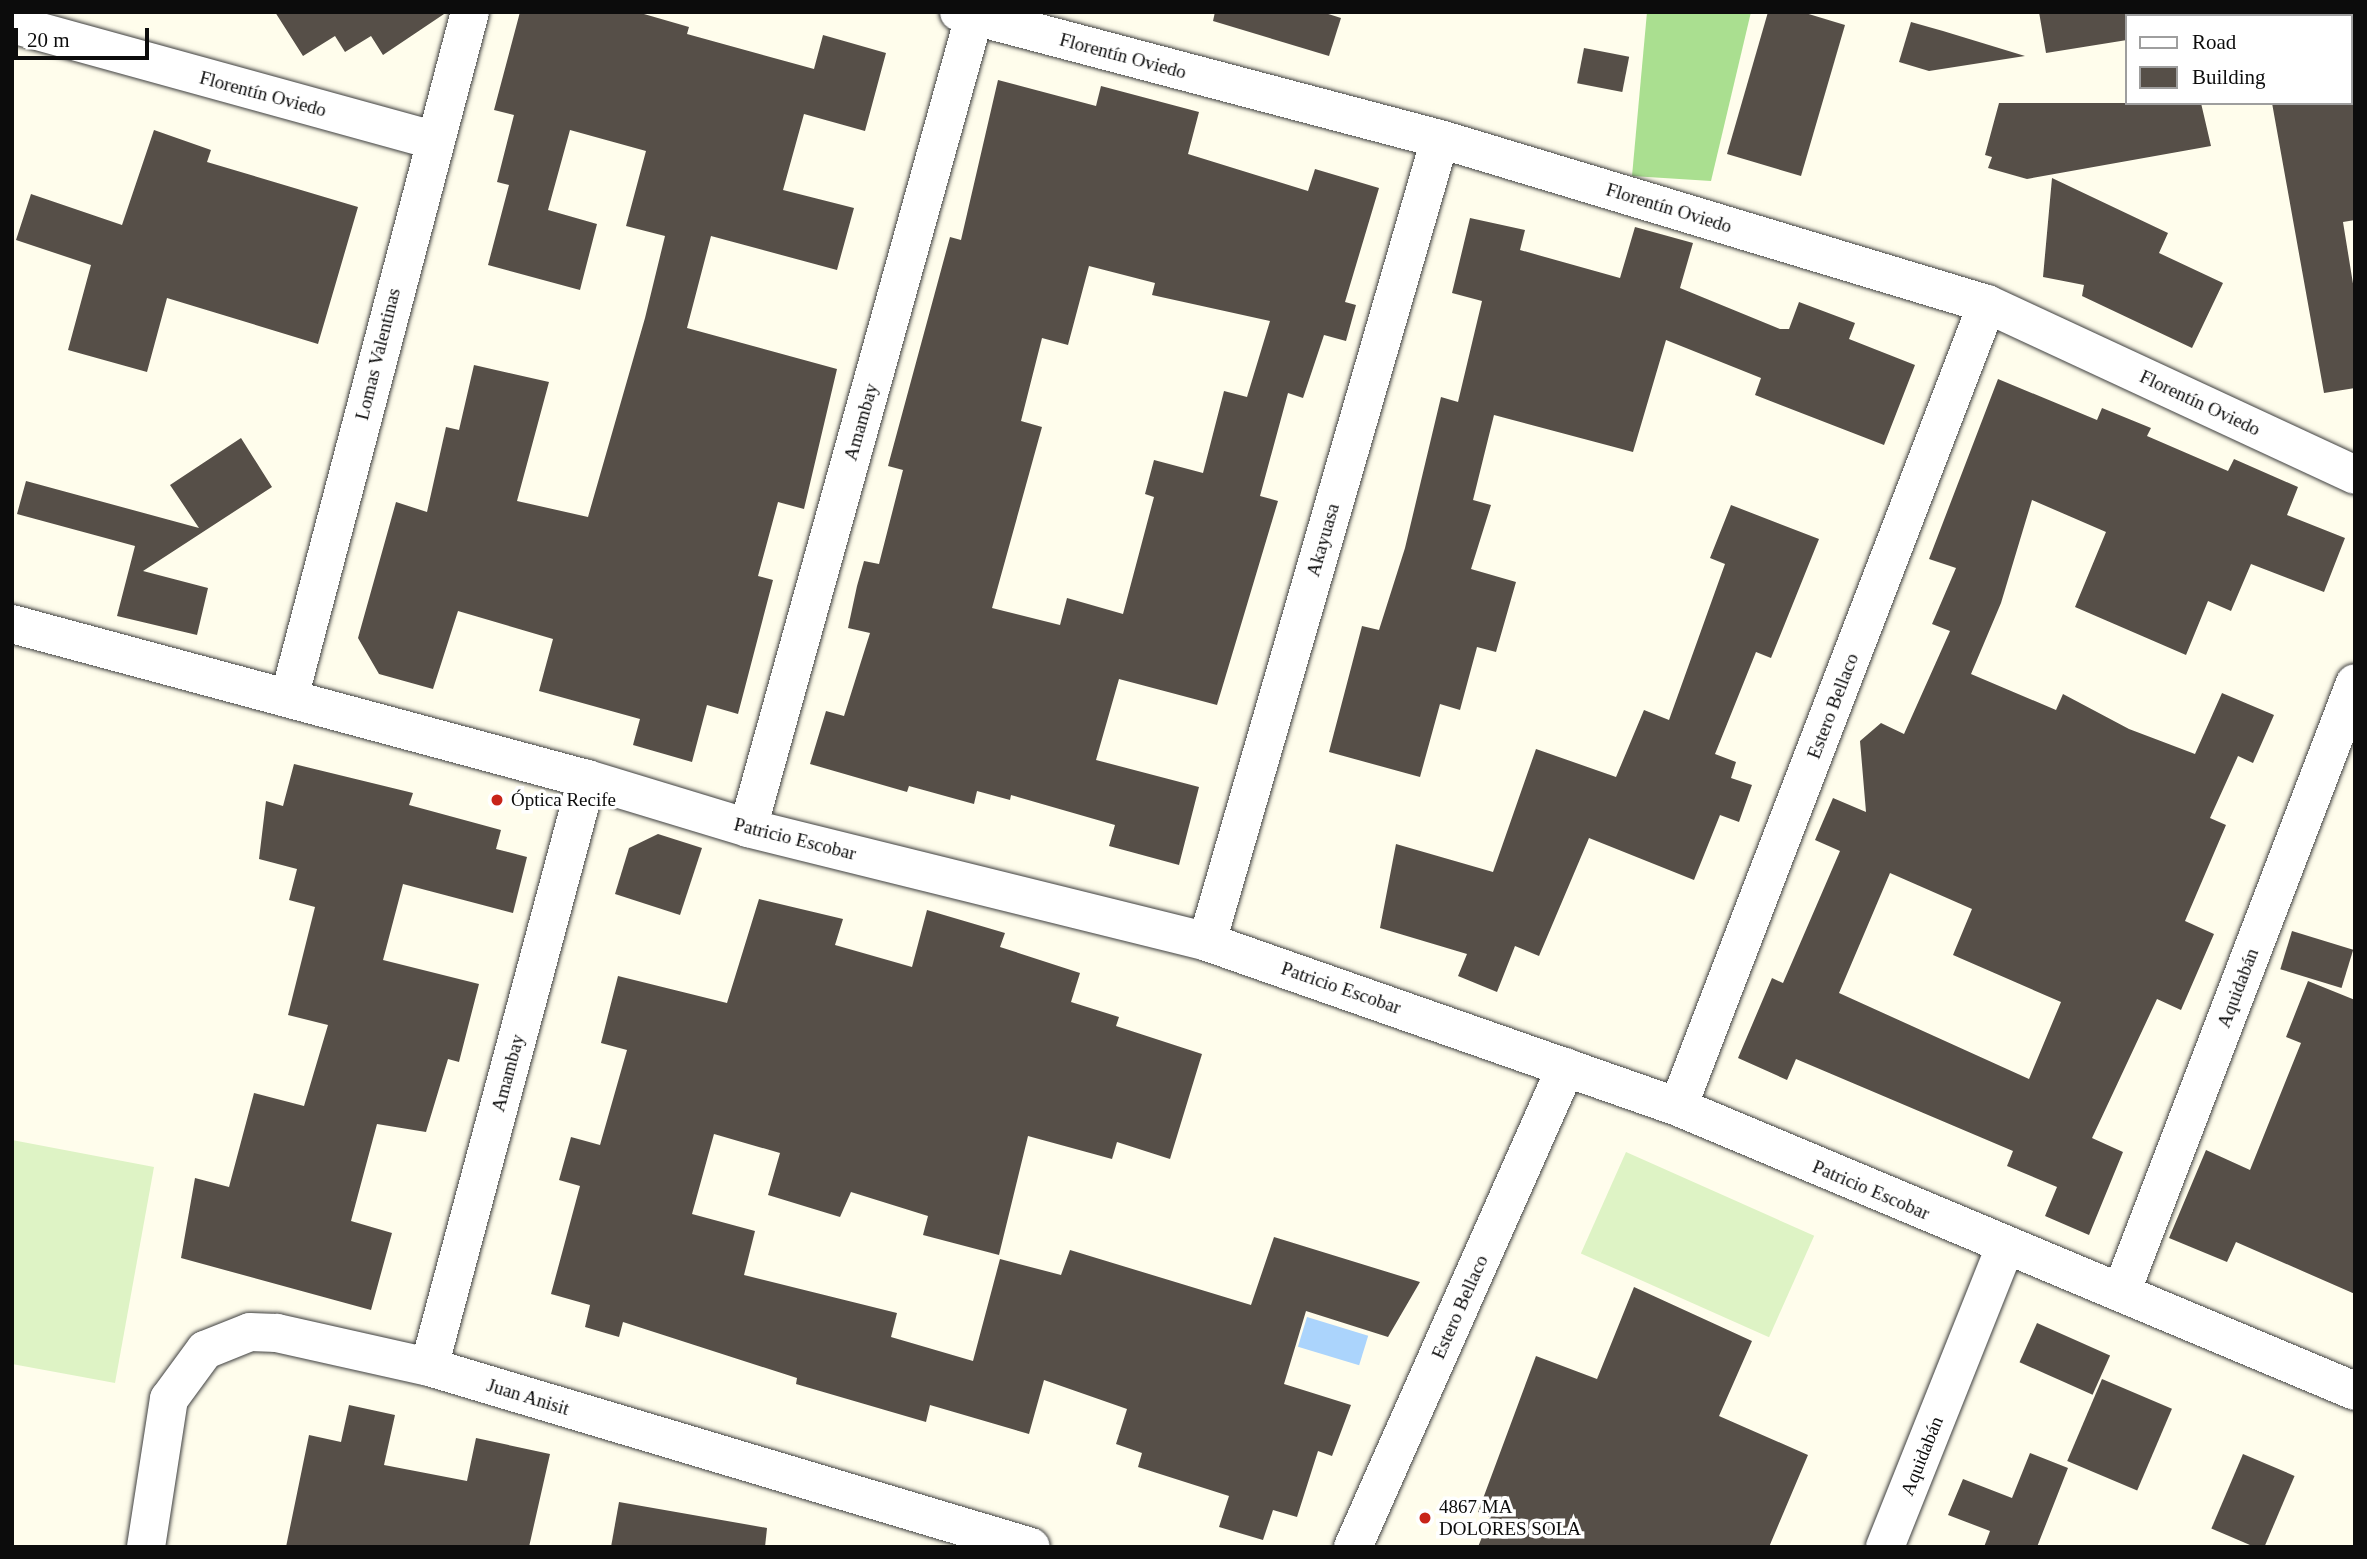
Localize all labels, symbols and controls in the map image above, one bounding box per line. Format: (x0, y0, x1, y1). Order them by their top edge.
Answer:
scale bar (18, 14, 152, 58)
legend (2126, 14, 2353, 105)
text: 20 m (27, 28, 70, 52)
street label: Florentín Oviedo (1057, 28, 1189, 84)
text: Road (2192, 30, 2236, 54)
text: Building (2192, 65, 2266, 89)
street label: Florentín Oviedo (197, 66, 329, 122)
street label: Florentín Oviedo (1603, 178, 1735, 238)
street label: Lomas Valentinas (351, 285, 405, 423)
street label: Florentín Oviedo (2136, 365, 2264, 441)
street label: Amambay (839, 381, 883, 463)
street label: Akayuasa (1302, 501, 1344, 579)
street label: Estero Bellaco (1802, 650, 1864, 762)
place label: Óptica Recife (511, 789, 616, 811)
marker: Óptica Recife (489, 792, 505, 808)
street label: Patricio Escobar (732, 813, 858, 865)
street label: Aquidabán (2212, 945, 2264, 1031)
street label: Patricio Escobar (1278, 957, 1404, 1019)
street label: Amambay (487, 1032, 529, 1114)
street label: Patricio Escobar (1809, 1155, 1933, 1225)
street label: Estero Bellaco (1427, 1252, 1493, 1362)
street label: Juan Anisit (484, 1374, 572, 1420)
street label: Aquidabán (1896, 1413, 1948, 1499)
place label: 4867 MA DOLORES SOLA (1439, 1496, 1581, 1540)
marker: 4867 MA DOLORES SOLA (1417, 1510, 1433, 1526)

